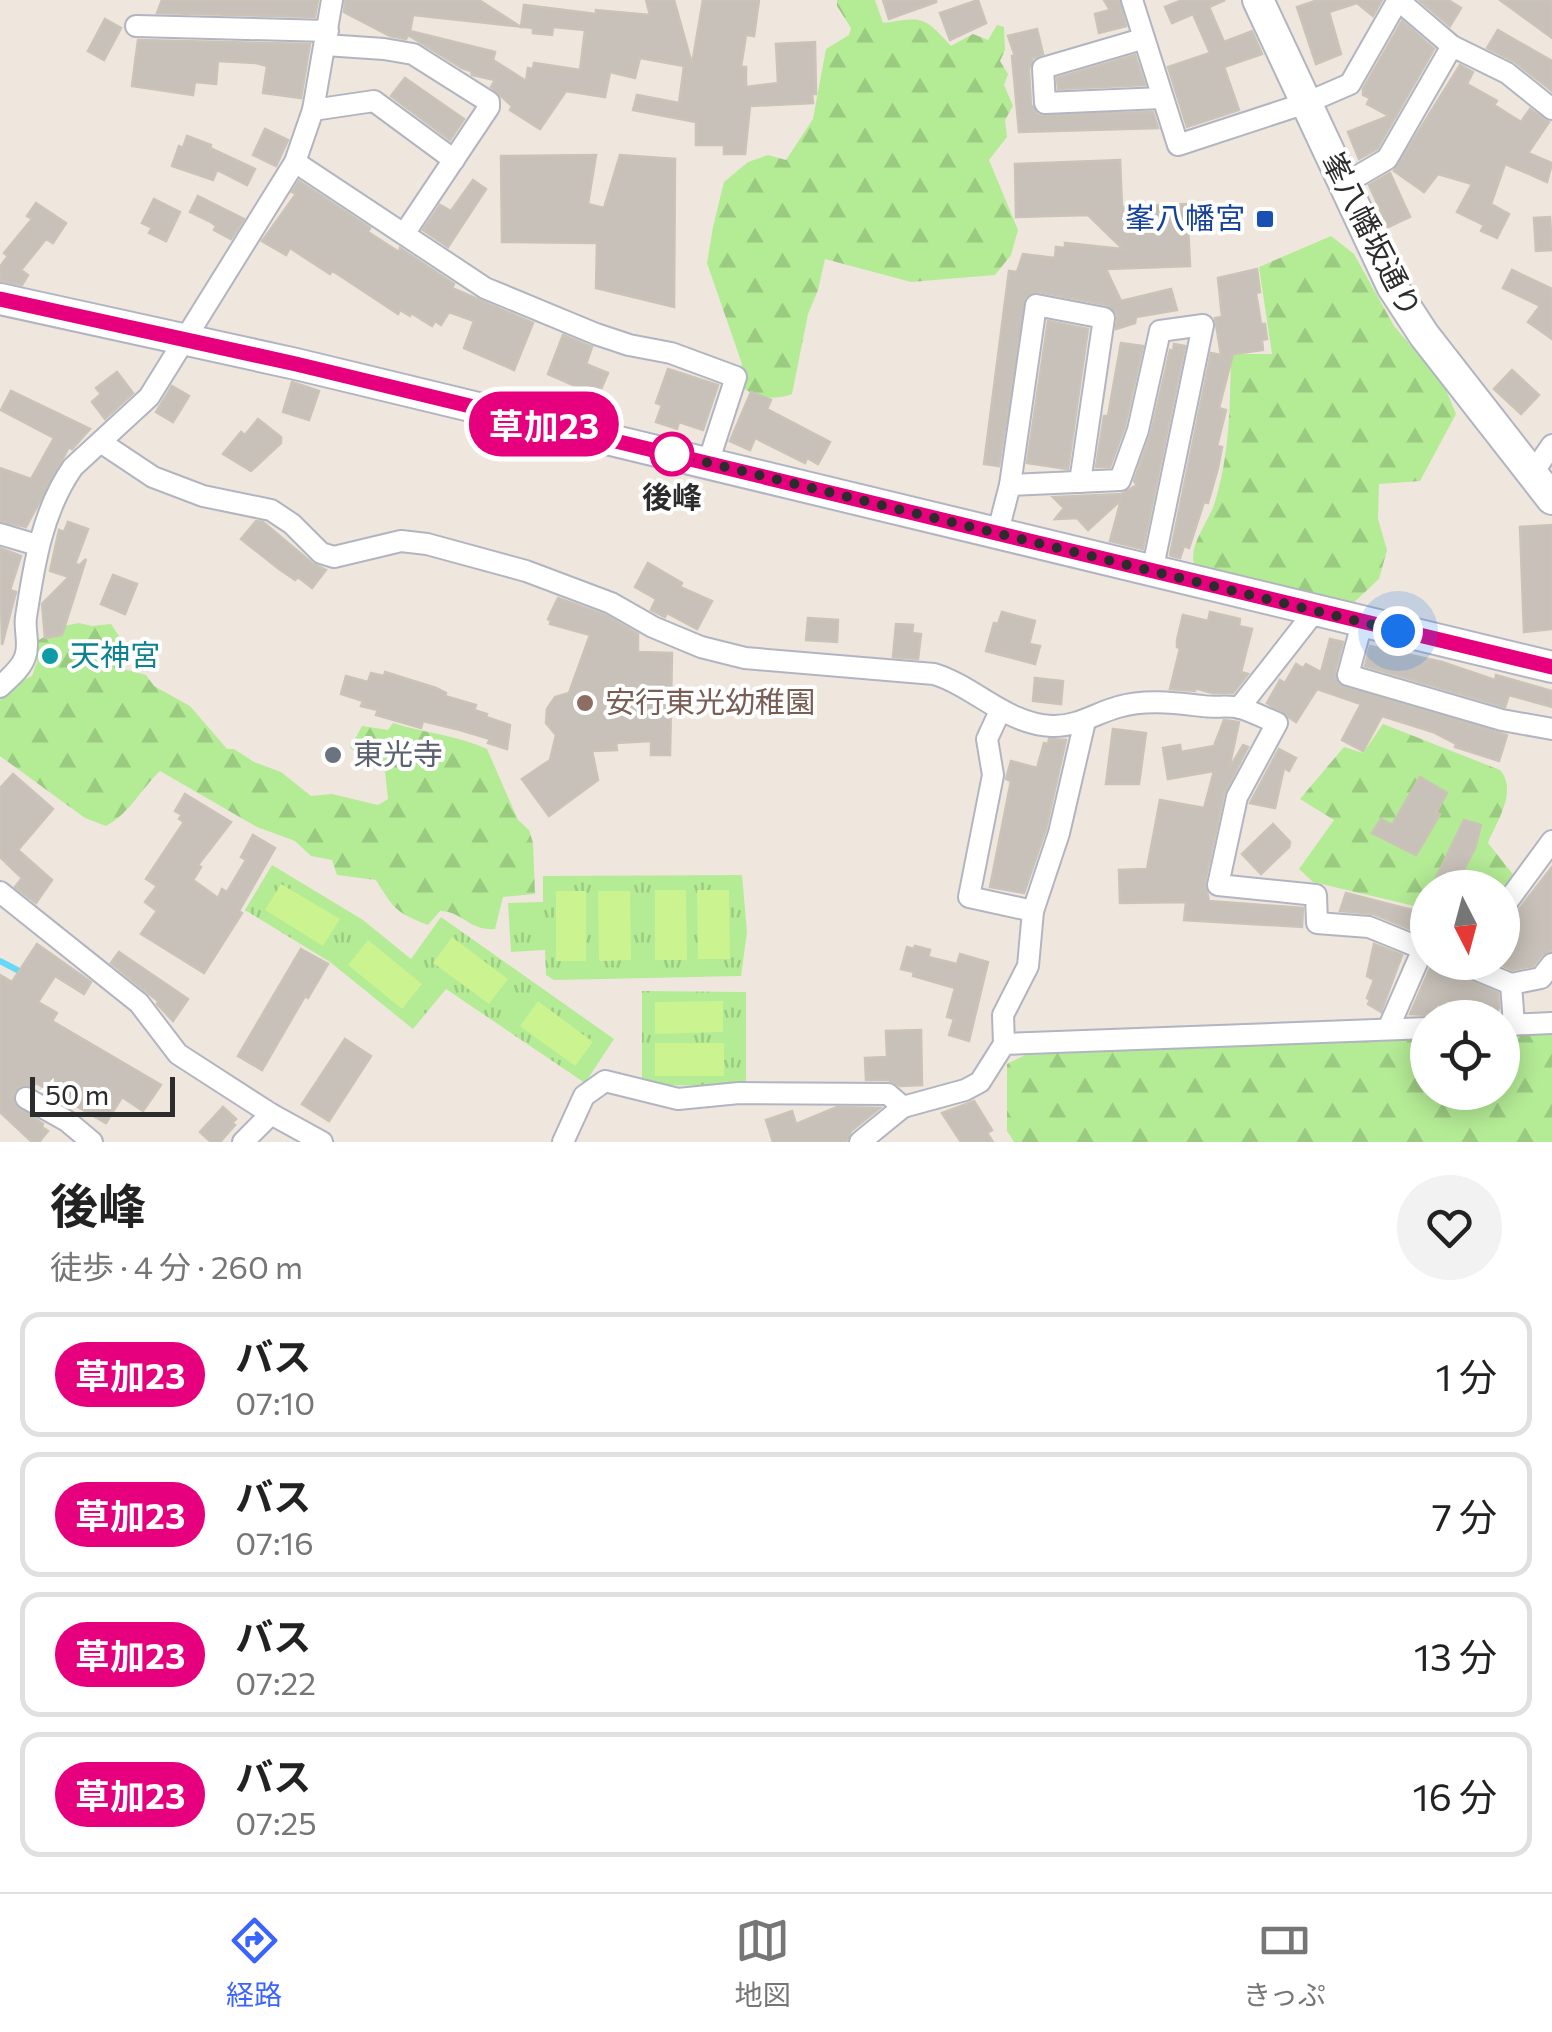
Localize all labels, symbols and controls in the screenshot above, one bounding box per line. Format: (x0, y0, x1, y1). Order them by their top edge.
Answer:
street label: 峯八幡坂通り (1316, 145, 1431, 322)
place label: 峯八幡宮 (1125, 198, 1245, 235)
marker: 峯八幡宮 (1254, 208, 1276, 230)
line badge: 草加23 (474, 392, 614, 456)
text: 草加23 (489, 403, 599, 446)
marker: 後峰 (651, 433, 693, 475)
place label: 後峰 (642, 477, 702, 514)
your location (1373, 606, 1423, 656)
place label: 天神宮 (70, 635, 160, 672)
marker: 天神宮 (39, 645, 61, 667)
place label: 安行東光幼稚園 (605, 682, 815, 719)
marker: 安行東光幼稚園 (574, 692, 596, 714)
place label: 東光寺 (353, 734, 443, 771)
marker: 東光寺 (322, 744, 344, 766)
north arrow (1410, 870, 1520, 980)
map controls (1410, 870, 1520, 1110)
button: locate (1410, 1000, 1520, 1110)
scale bar (30, 1072, 175, 1116)
text: 50 m (45, 1077, 109, 1111)
text: 後峰 (50, 1175, 146, 1234)
button: heart (1397, 1175, 1502, 1280)
text: 徒歩 · 4 分 · 260 m (50, 1246, 303, 1286)
text: バス (235, 1332, 311, 1379)
text: 1 分 (1435, 1352, 1497, 1399)
text: 草加23 (75, 1353, 185, 1396)
text: 07:10 (235, 1382, 315, 1422)
text: バス (235, 1472, 311, 1519)
text: 7 分 (1432, 1492, 1497, 1539)
text: 草加23 (75, 1493, 185, 1536)
text: 07:16 (235, 1522, 314, 1562)
text: バス (235, 1612, 311, 1659)
text: 13 分 (1414, 1632, 1497, 1679)
text: 草加23 (75, 1633, 185, 1676)
text: 07:22 (235, 1662, 316, 1702)
text: バス (235, 1752, 311, 1799)
text: 16 分 (1412, 1772, 1497, 1819)
text: 草加23 (75, 1773, 185, 1816)
text: 07:25 (235, 1802, 317, 1842)
tab: 経路 (226, 1913, 282, 2013)
tab: 地図 (735, 1913, 791, 2013)
tab: きっぷ (1243, 1913, 1326, 2013)

